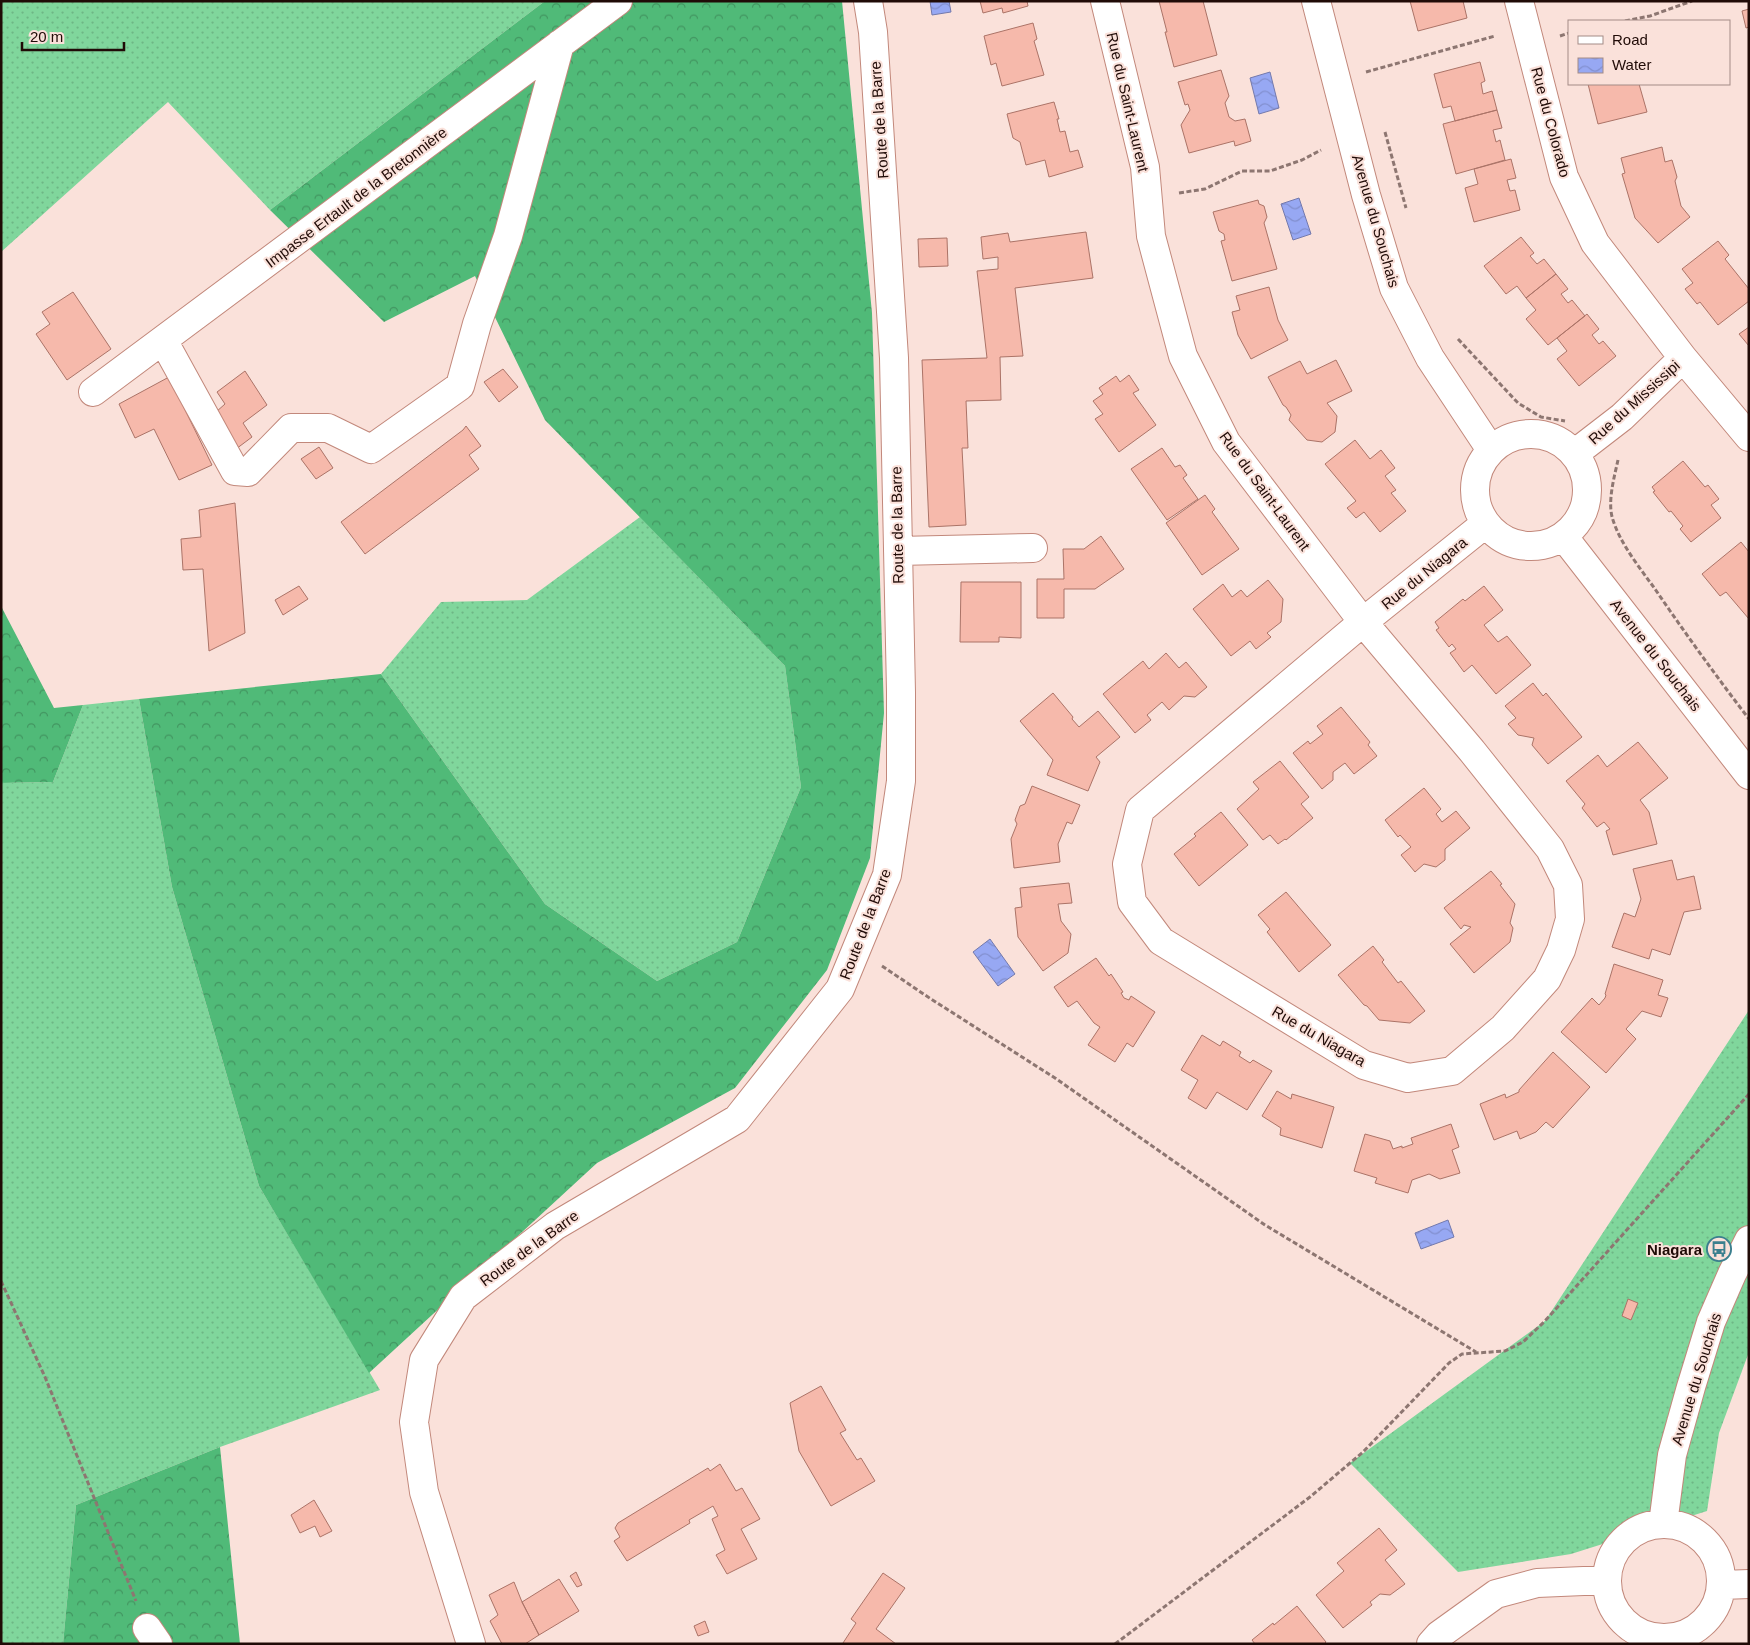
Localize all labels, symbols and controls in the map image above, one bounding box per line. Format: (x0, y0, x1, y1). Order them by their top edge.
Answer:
scale bar (22, 20, 125, 52)
legend (1568, 20, 1730, 85)
text: 20 m (30, 28, 63, 45)
street label: Rue du Saint-Laurent (1104, 31, 1153, 174)
text: Road (1612, 31, 1648, 48)
text: Water (1612, 56, 1651, 73)
street label: Route de la Barre (866, 61, 892, 179)
street label: Rue du Colorado (1528, 65, 1574, 179)
street label: Impasse Ertault de la Bretonnière (262, 123, 450, 271)
street label: Avenue du Souchais (1349, 153, 1403, 289)
street label: Rue du Mississipi (1585, 357, 1683, 447)
street label: Rue du Saint-Laurent (1216, 428, 1314, 554)
street label: Route de la Barre (887, 466, 907, 584)
street label: Rue du Niagara (1378, 533, 1471, 613)
street label: Avenue du Souchais (1607, 596, 1705, 714)
street label: Route de la Barre (836, 866, 894, 982)
street label: Rue du Niagara (1269, 1002, 1369, 1070)
street label: Route de la Barre (476, 1207, 582, 1289)
bus stop icon: Niagara (1706, 1236, 1732, 1262)
place label: Niagara (1647, 1241, 1703, 1258)
street label: Avenue du Souchais (1668, 1311, 1724, 1447)

